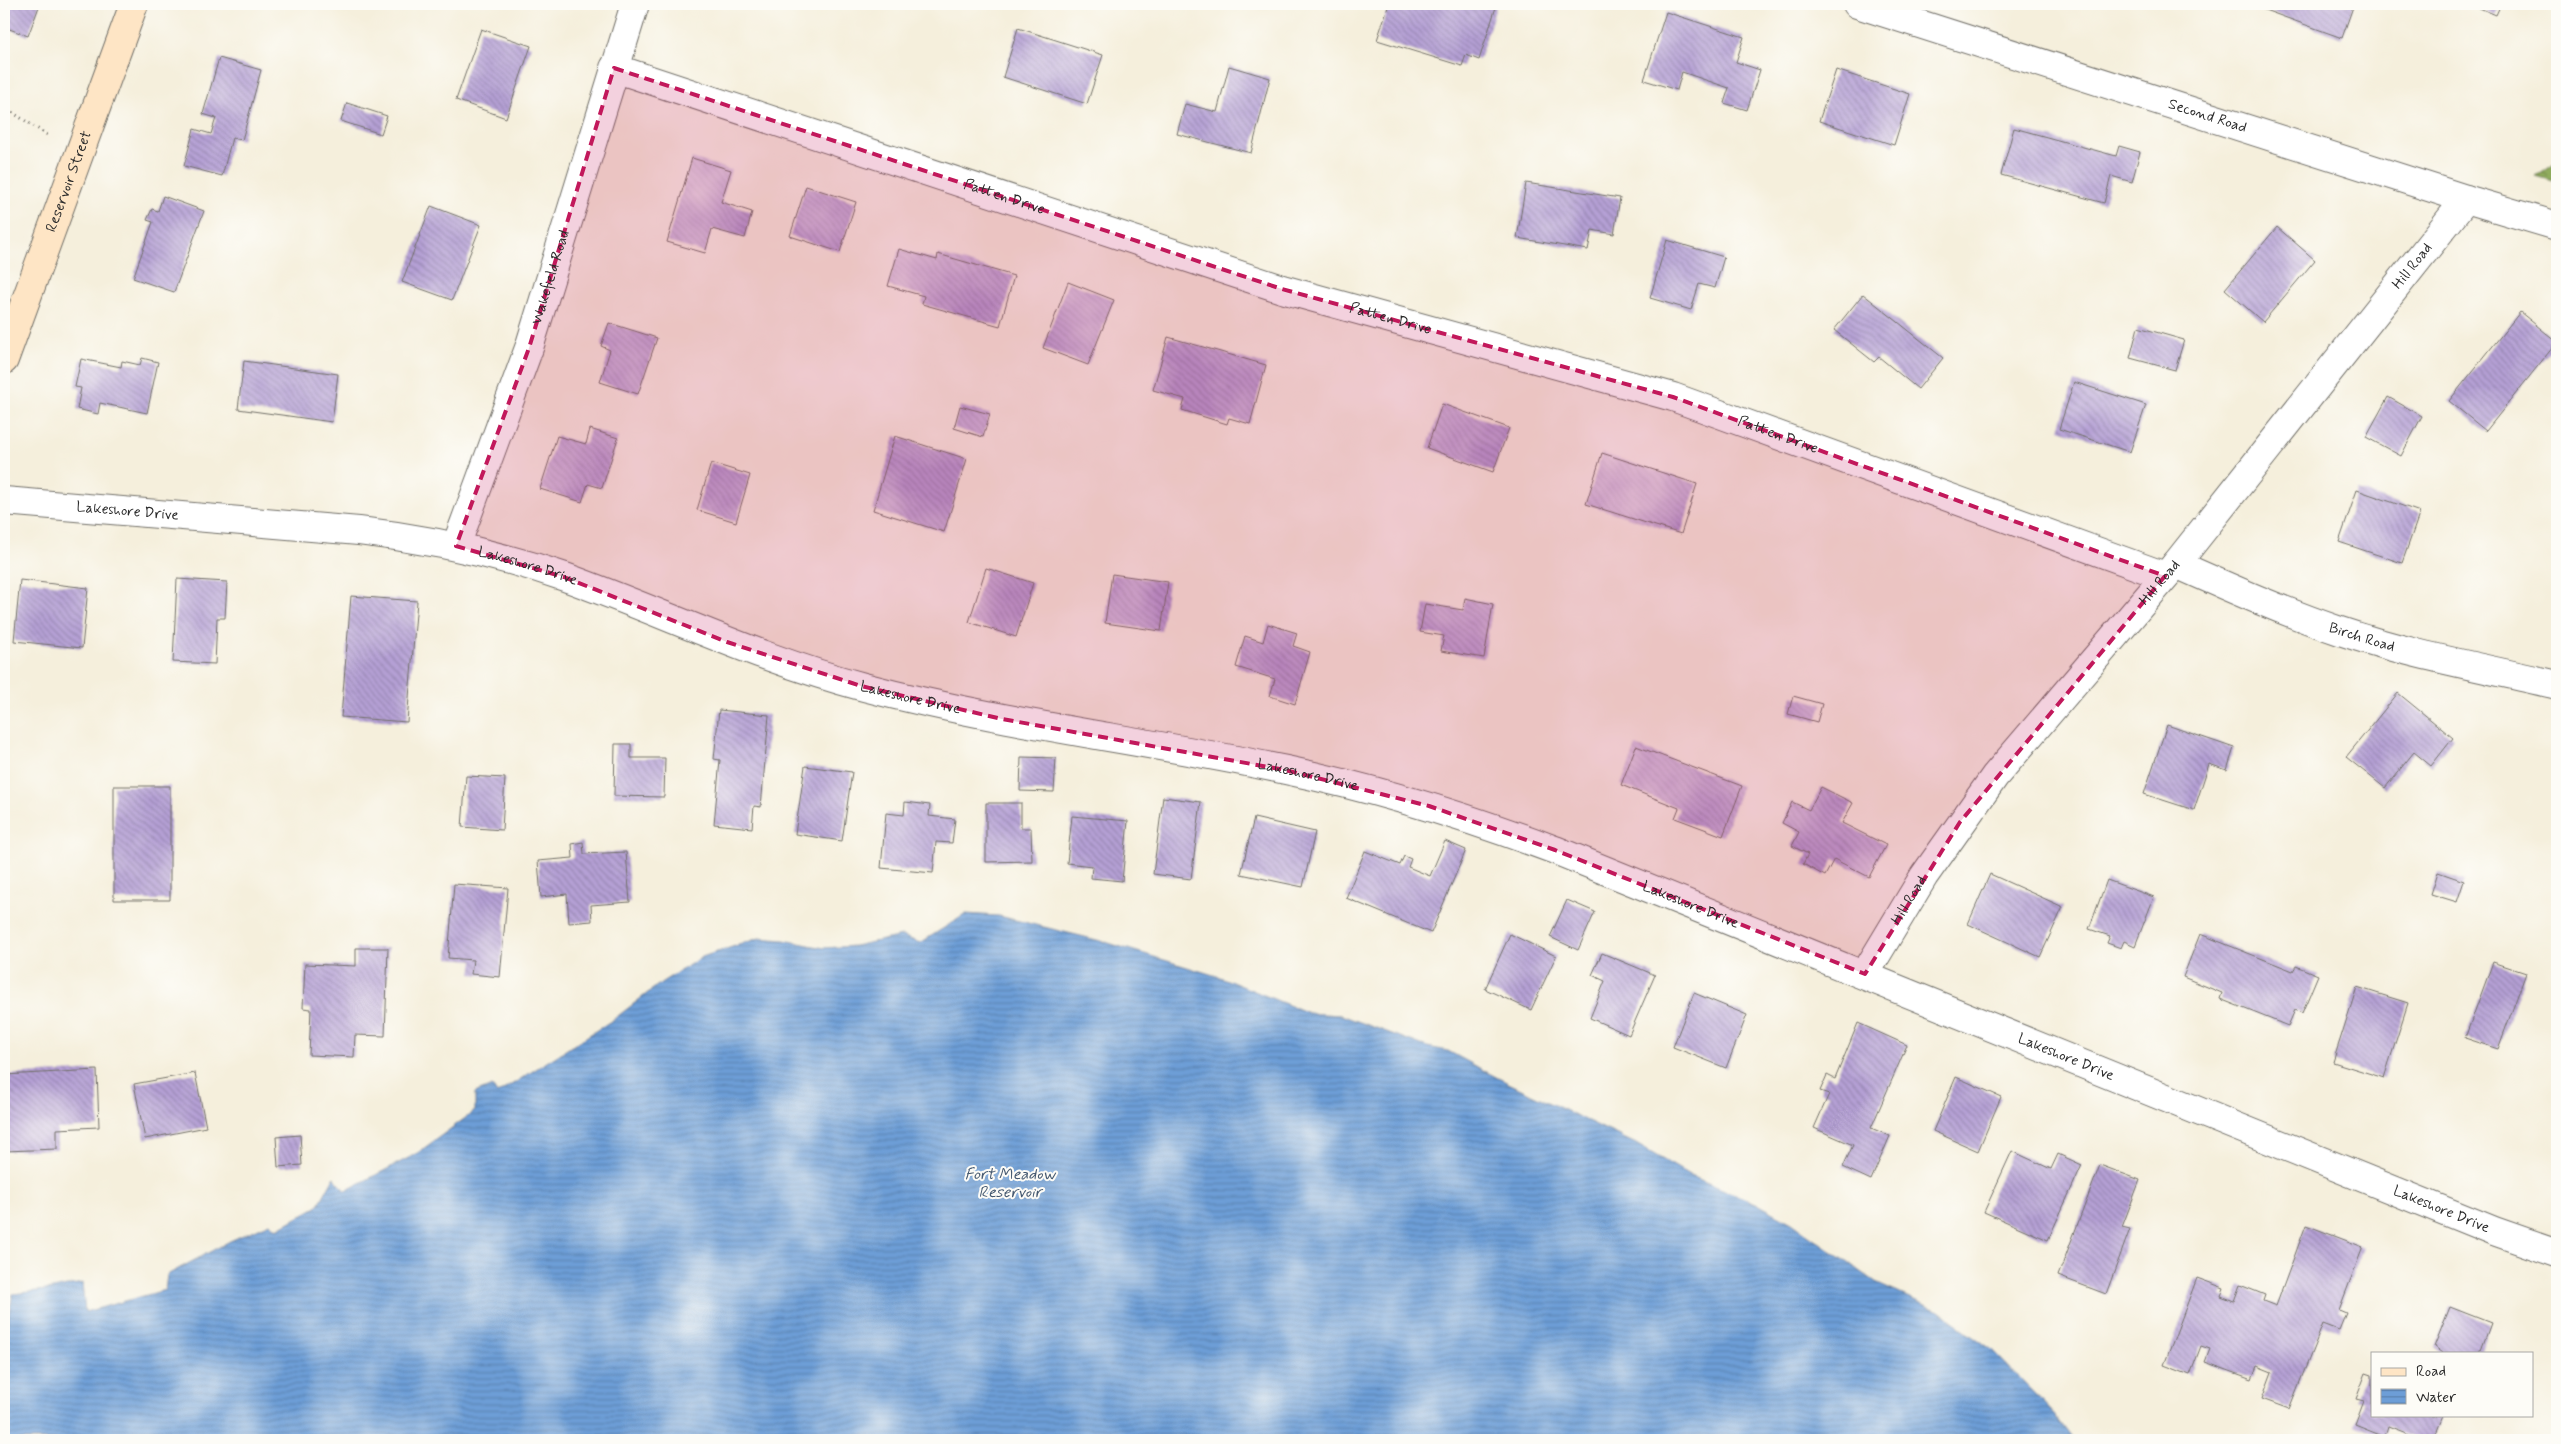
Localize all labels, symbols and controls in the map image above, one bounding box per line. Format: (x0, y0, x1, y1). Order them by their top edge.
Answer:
street label: Second Road (2166, 94, 2249, 138)
street label: Reservoir Street (41, 128, 97, 235)
street label: Patten Drive (961, 174, 1048, 220)
street label: Wakefield Road (527, 228, 575, 327)
street label: Hill Road (2388, 239, 2437, 294)
street label: Patten Drive (1347, 298, 1434, 340)
street label: Patten Drive (1735, 411, 1821, 459)
street label: Lakeshore Drive (76, 497, 180, 526)
street label: Lakeshore Drive (476, 542, 580, 591)
street label: Hill Road (2135, 556, 2185, 610)
street label: Birch Road (2326, 618, 2397, 657)
street label: Lakeshore Drive (858, 676, 962, 719)
street label: Lakeshore Drive (1256, 754, 1360, 796)
street label: Hill Road (1887, 872, 1932, 929)
street label: Lakeshore Drive (1639, 876, 1742, 934)
street label: Lakeshore Drive (2015, 1029, 2117, 1086)
water label: Fort Meadow Reservoir (965, 1164, 1057, 1203)
street label: Lakeshore Drive (2390, 1181, 2493, 1238)
legend (2371, 1352, 2534, 1416)
text: Road (2416, 1362, 2446, 1382)
text: Water (2416, 1388, 2456, 1408)

